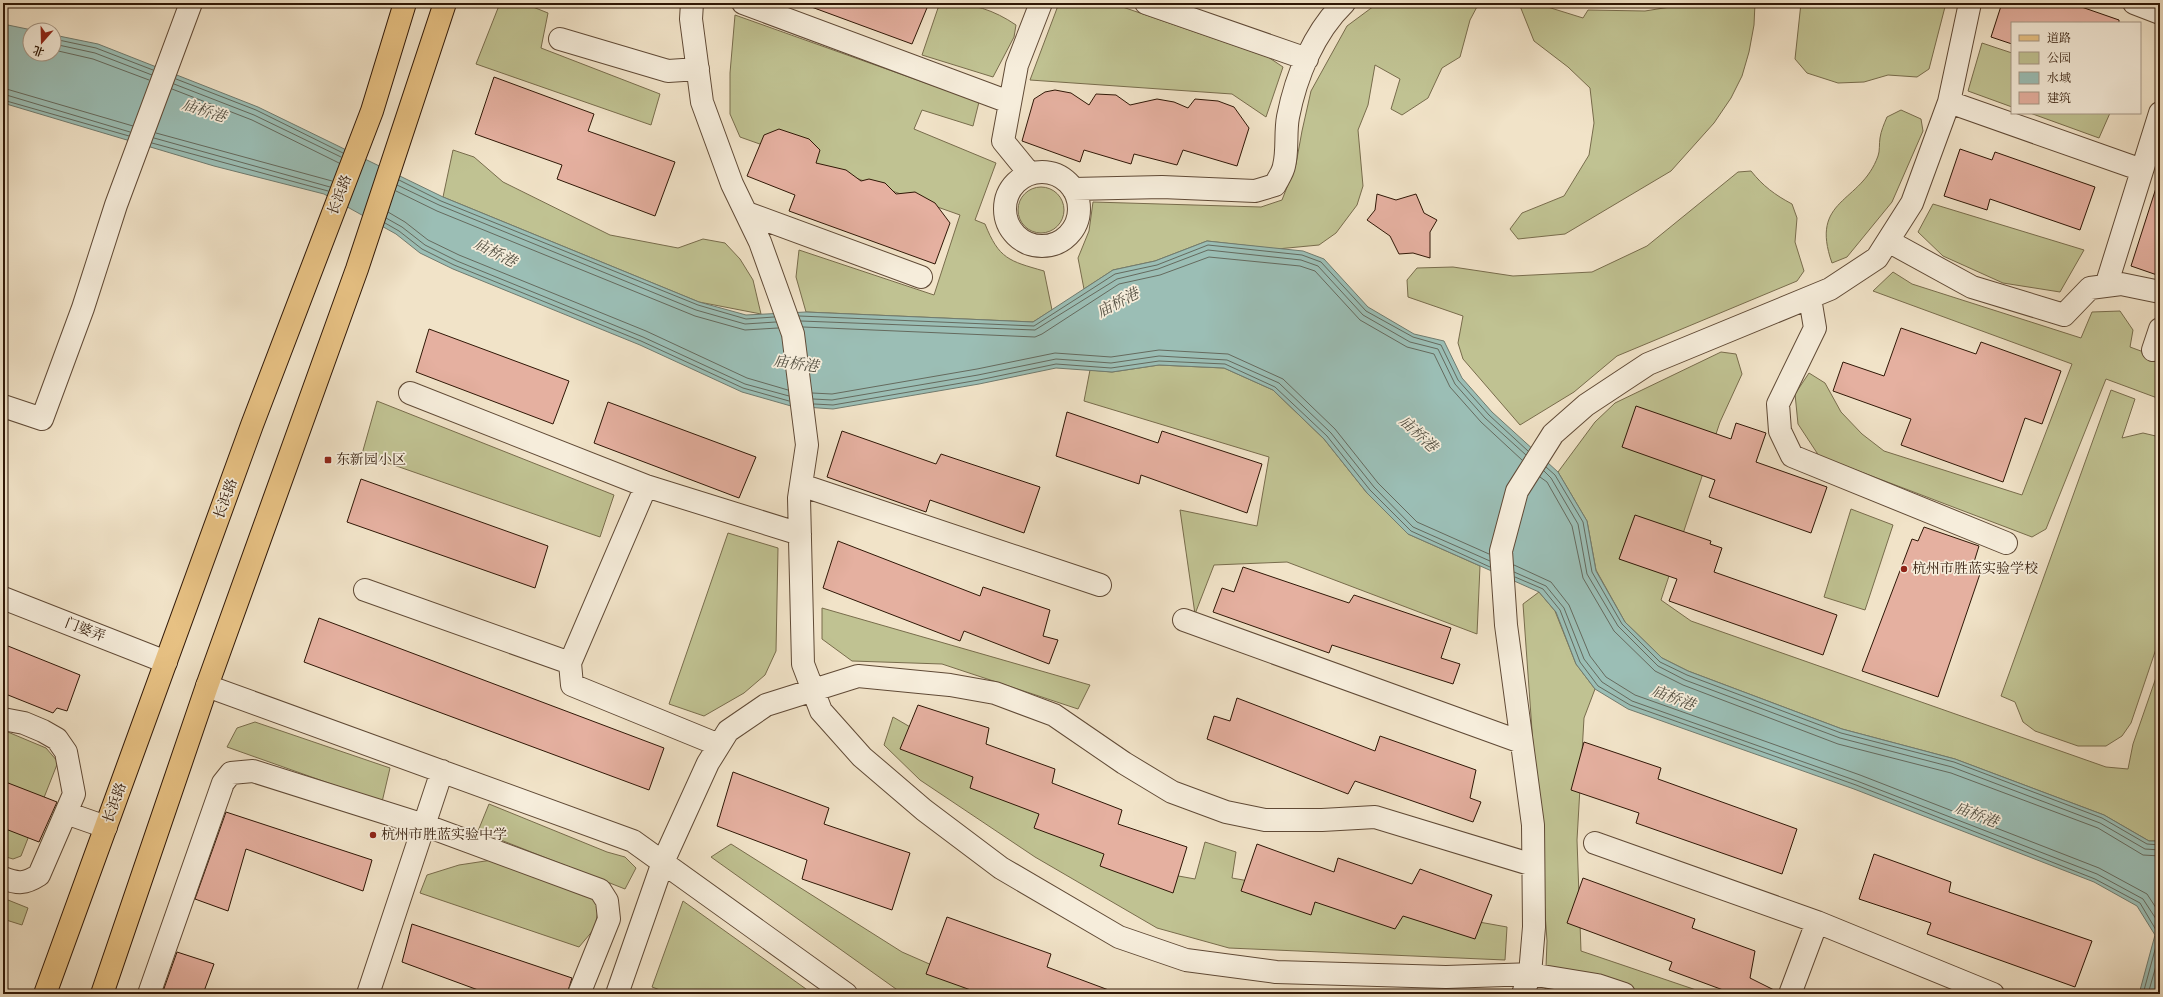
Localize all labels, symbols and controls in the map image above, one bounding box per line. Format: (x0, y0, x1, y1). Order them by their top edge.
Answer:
north arrow (22, 22, 62, 62)
legend (2011, 22, 2141, 114)
text: 道路 (2047, 31, 2071, 46)
text: 北 (31, 42, 46, 59)
text: 公园 (2047, 51, 2071, 66)
text: 水域 (2047, 71, 2071, 86)
text: 建筑 (2047, 91, 2071, 106)
water label: 庙桥港 (180, 95, 230, 128)
street label: 长浜路 (324, 172, 356, 218)
water label: 庙桥港 (471, 234, 521, 273)
water label: 庙桥港 (1094, 283, 1144, 322)
water label: 庙桥港 (772, 351, 822, 377)
water label: 庙桥港 (1395, 412, 1442, 458)
place label: 东新园小区 (336, 451, 406, 469)
marker: 东新园小区 (323, 455, 333, 465)
street label: 长浜路 (210, 476, 242, 522)
place label: 杭州市胜蓝实验学校 (1912, 560, 2038, 578)
marker: 杭州市胜蓝实验学校 (1899, 564, 1909, 574)
street label: 门婆弄 (62, 614, 108, 646)
water label: 庙桥港 (1649, 681, 1699, 716)
street label: 长浜路 (99, 780, 131, 826)
water label: 庙桥港 (1952, 798, 2002, 833)
place label: 杭州市胜蓝实验中学 (381, 826, 507, 844)
marker: 杭州市胜蓝实验中学 (368, 830, 378, 840)

